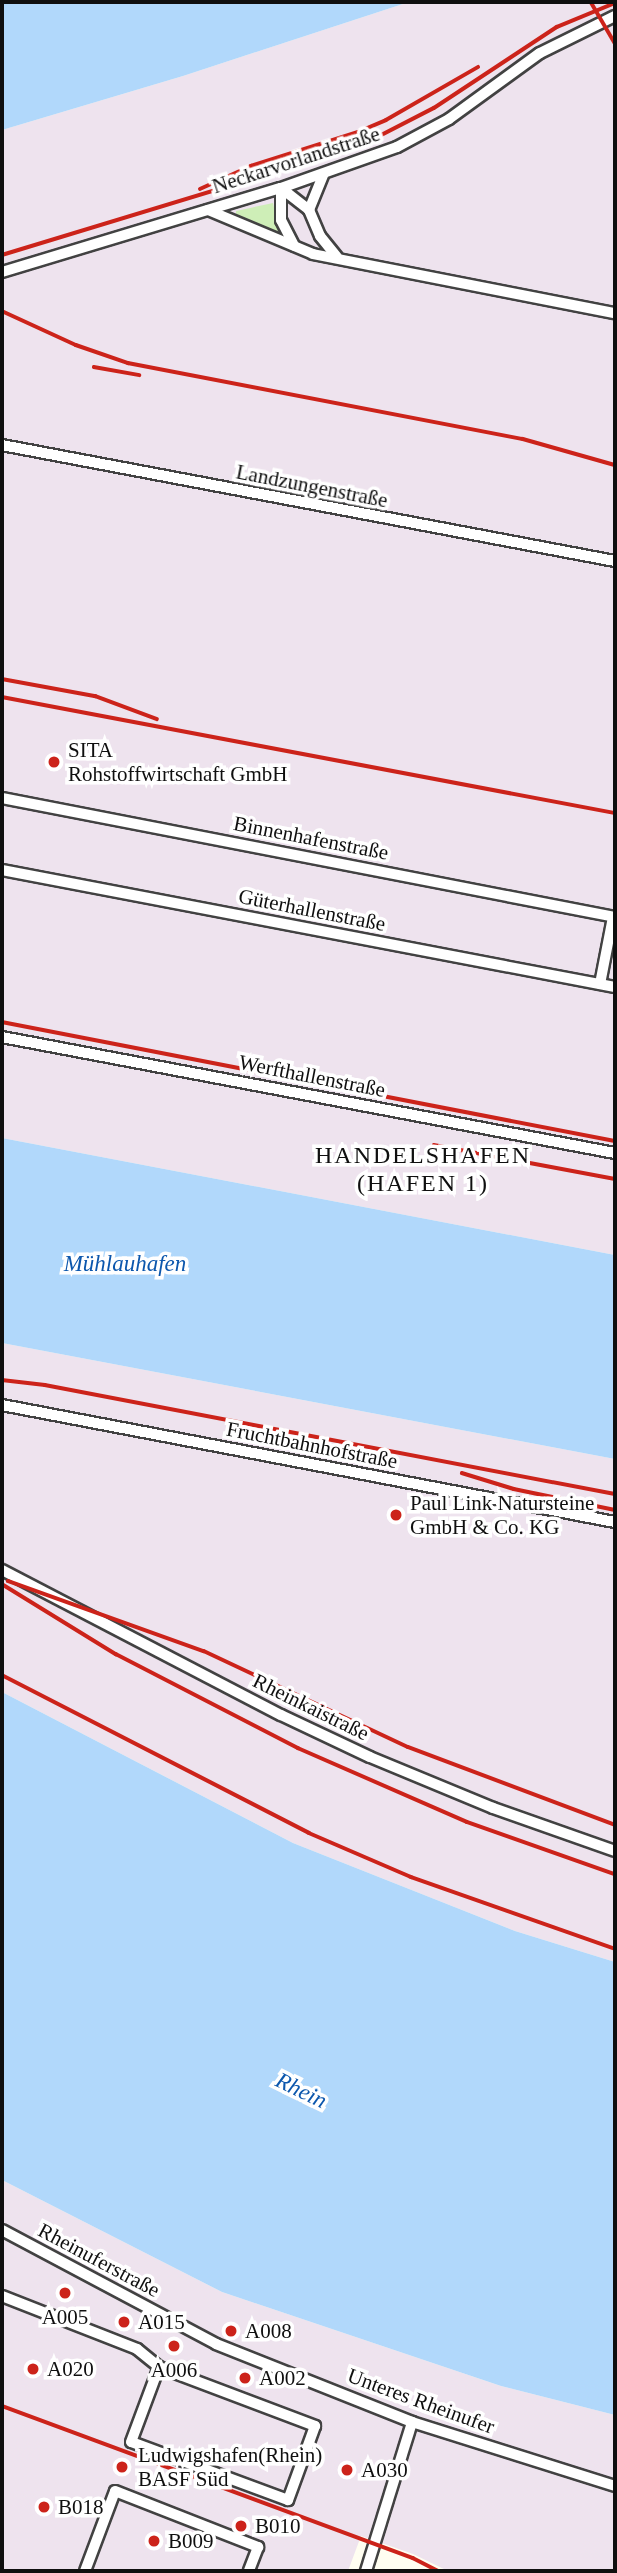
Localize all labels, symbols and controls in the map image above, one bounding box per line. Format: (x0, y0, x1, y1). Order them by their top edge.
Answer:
street label: Neckarvorlandstraße (209, 121, 383, 199)
street label: Landzungenstraße (234, 459, 390, 513)
place label: SITA Rohstoffwirtschaft GmbH (68, 737, 288, 787)
marker: SITA Rohstoffwirtschaft GmbH (46, 754, 62, 770)
street label: Binnenhafenstraße (231, 811, 391, 865)
street label: Güterhallenstraße (236, 883, 388, 937)
street label: Werfthallenstraße (237, 1049, 387, 1103)
district label: HANDELSHAFEN (HAFEN 1) (316, 1142, 530, 1198)
water label: Mühlauhafen (64, 1250, 186, 1278)
street label: Fruchtbahnhofstraße (224, 1416, 400, 1474)
place label: Paul Link Natursteine GmbH & Co. KG (410, 1490, 594, 1540)
marker: Paul Link Natursteine GmbH & Co. KG (388, 1507, 404, 1523)
street label: Rheinkaistraße (249, 1668, 373, 1746)
water label: Rhein (271, 2067, 331, 2115)
street label: Rheinuferstraße (34, 2217, 164, 2303)
marker: A005 (57, 2285, 73, 2301)
place label: A005 (42, 2304, 88, 2330)
place label: A015 (138, 2309, 185, 2335)
marker: A015 (116, 2314, 132, 2330)
place label: A008 (245, 2318, 292, 2344)
marker: A008 (223, 2323, 239, 2339)
marker: A006 (166, 2338, 182, 2354)
place label: A020 (47, 2356, 94, 2382)
place label: A006 (151, 2357, 197, 2383)
marker: A020 (25, 2361, 41, 2377)
street label: Unteres Rheinufer (344, 2363, 498, 2439)
place label: A002 (259, 2365, 306, 2391)
marker: A002 (237, 2370, 253, 2386)
place label: Ludwigshafen(Rhein) BASF Süd (138, 2442, 322, 2492)
marker: Ludwigshafen(Rhein) BASF Süd (112, 2457, 132, 2477)
place label: A030 (361, 2457, 408, 2483)
marker: A030 (339, 2462, 355, 2478)
place label: B018 (58, 2494, 104, 2520)
marker: B018 (36, 2499, 52, 2515)
place label: B010 (255, 2513, 301, 2539)
marker: B010 (233, 2518, 249, 2534)
place label: B009 (168, 2528, 214, 2554)
marker: B009 (146, 2533, 162, 2549)

